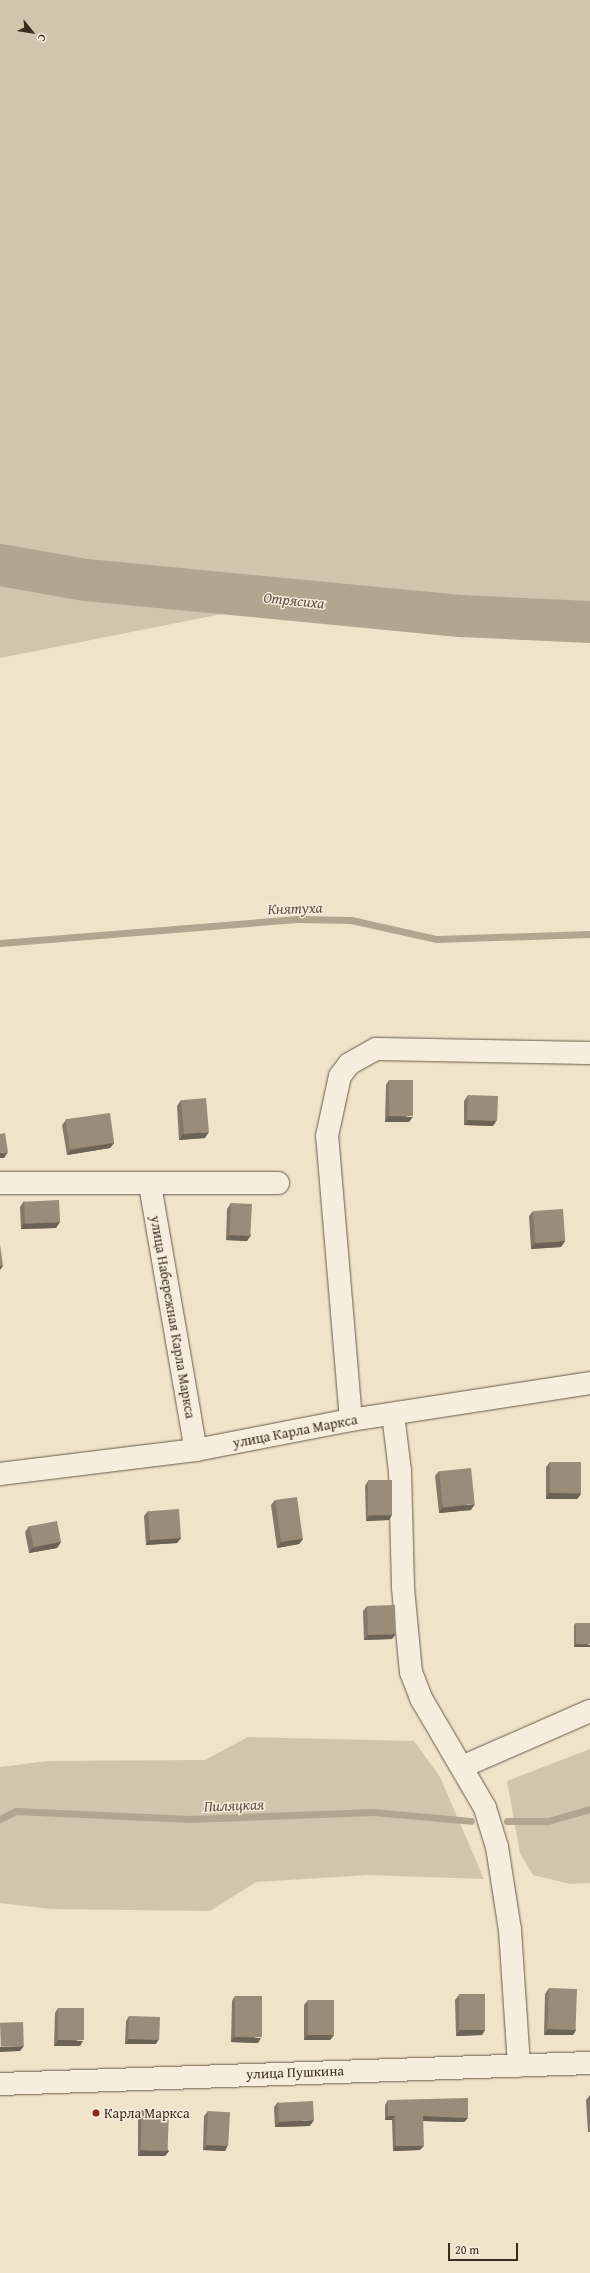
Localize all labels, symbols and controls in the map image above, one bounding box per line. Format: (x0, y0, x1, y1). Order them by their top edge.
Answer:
north arrow (12, 12, 52, 52)
text: С (34, 31, 51, 45)
water label: Отрясиха (263, 588, 325, 612)
water label: Княтуха (267, 898, 323, 918)
street label: улица Набережная Карла Маркса (147, 1214, 199, 1420)
street label: улица Карла Маркса (231, 1411, 359, 1451)
water label: Пиляцкая (203, 1795, 265, 1815)
street label: улица Пушкина (246, 2062, 344, 2082)
place label: Карла Маркса (104, 2105, 190, 2121)
marker: Карла Маркса (91, 2108, 101, 2118)
scale bar (450, 2235, 520, 2261)
text: 20 m (455, 2241, 479, 2258)

